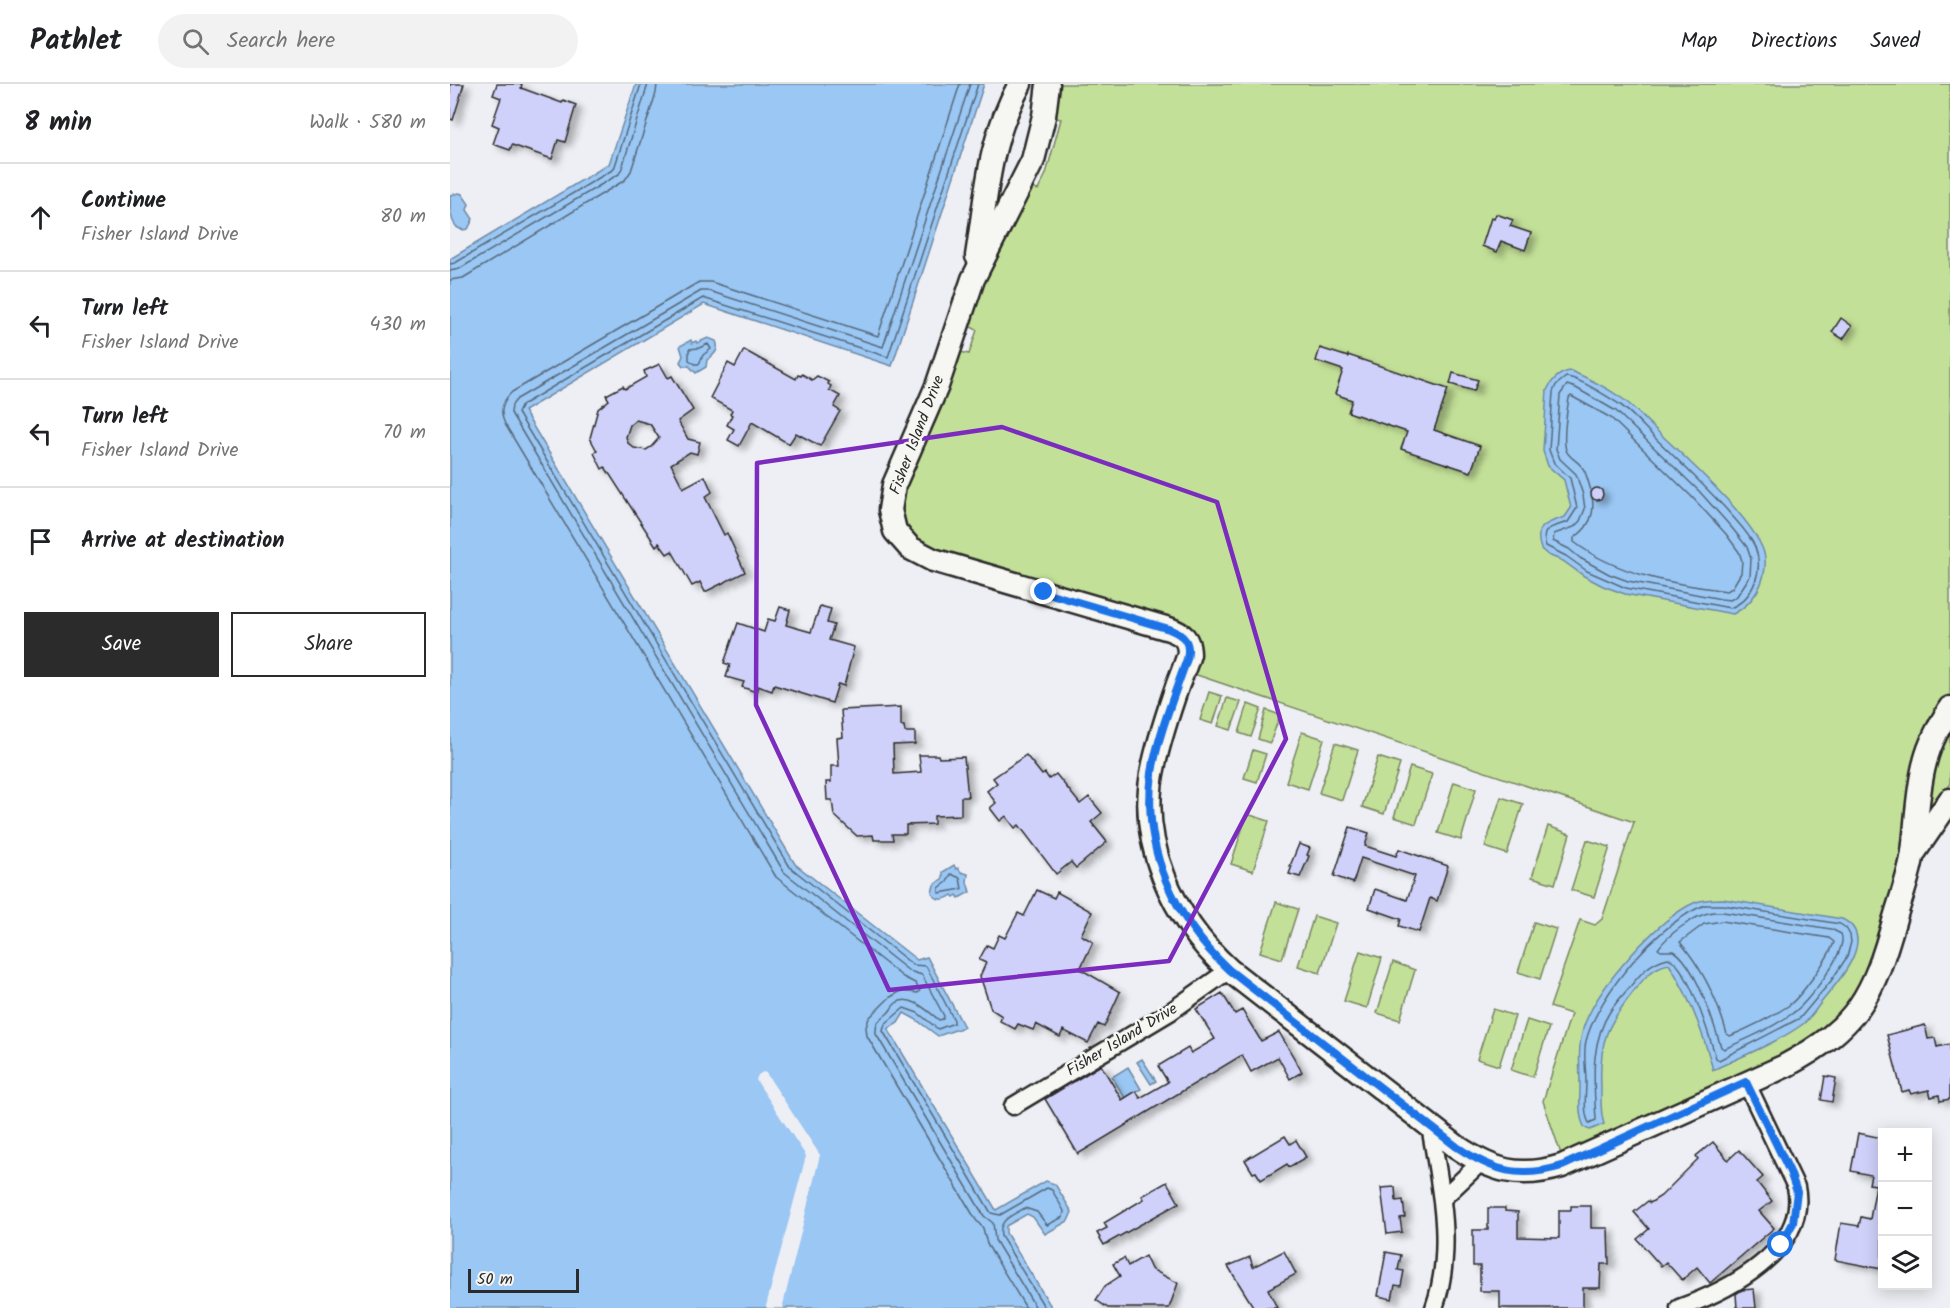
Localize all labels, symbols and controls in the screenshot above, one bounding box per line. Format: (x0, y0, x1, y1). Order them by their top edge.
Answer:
search box (158, 14, 578, 68)
text: Pathlet (30, 19, 122, 64)
text: Search here (227, 24, 335, 59)
icon: search (179, 25, 212, 58)
text: Map (1681, 25, 1717, 58)
text: Directions (1750, 25, 1837, 58)
text: Saved (1870, 25, 1920, 58)
text: 8 min (24, 102, 92, 144)
text: Walk · 580 m (309, 107, 426, 139)
text: Continue (81, 184, 166, 219)
icon: ahead (24, 201, 57, 234)
text: 80 m (380, 201, 426, 233)
text: Fisher Island Drive (81, 219, 238, 251)
text: Turn left (81, 292, 168, 327)
icon: left (24, 309, 57, 342)
text: 430 m (370, 309, 426, 341)
text: Fisher Island Drive (81, 327, 238, 359)
street label: Fisher Island Drive (883, 372, 951, 498)
text: Turn left (81, 400, 168, 435)
icon: left (24, 417, 57, 450)
text: 70 m (383, 417, 426, 449)
text: Fisher Island Drive (81, 435, 238, 467)
text: Arrive at destination (81, 524, 284, 559)
icon: arrive (24, 525, 57, 558)
route end (1030, 578, 1056, 604)
button: Save (24, 612, 219, 677)
button: Share (231, 612, 426, 677)
street label: Fisher Island Drive (1062, 997, 1182, 1083)
map controls (1878, 1128, 1932, 1290)
button: + (1878, 1128, 1932, 1182)
button: − (1878, 1182, 1932, 1236)
route start (1767, 1231, 1793, 1257)
button: layers (1878, 1236, 1932, 1290)
scale bar (468, 1266, 579, 1294)
text: 50 m (477, 1267, 513, 1292)

